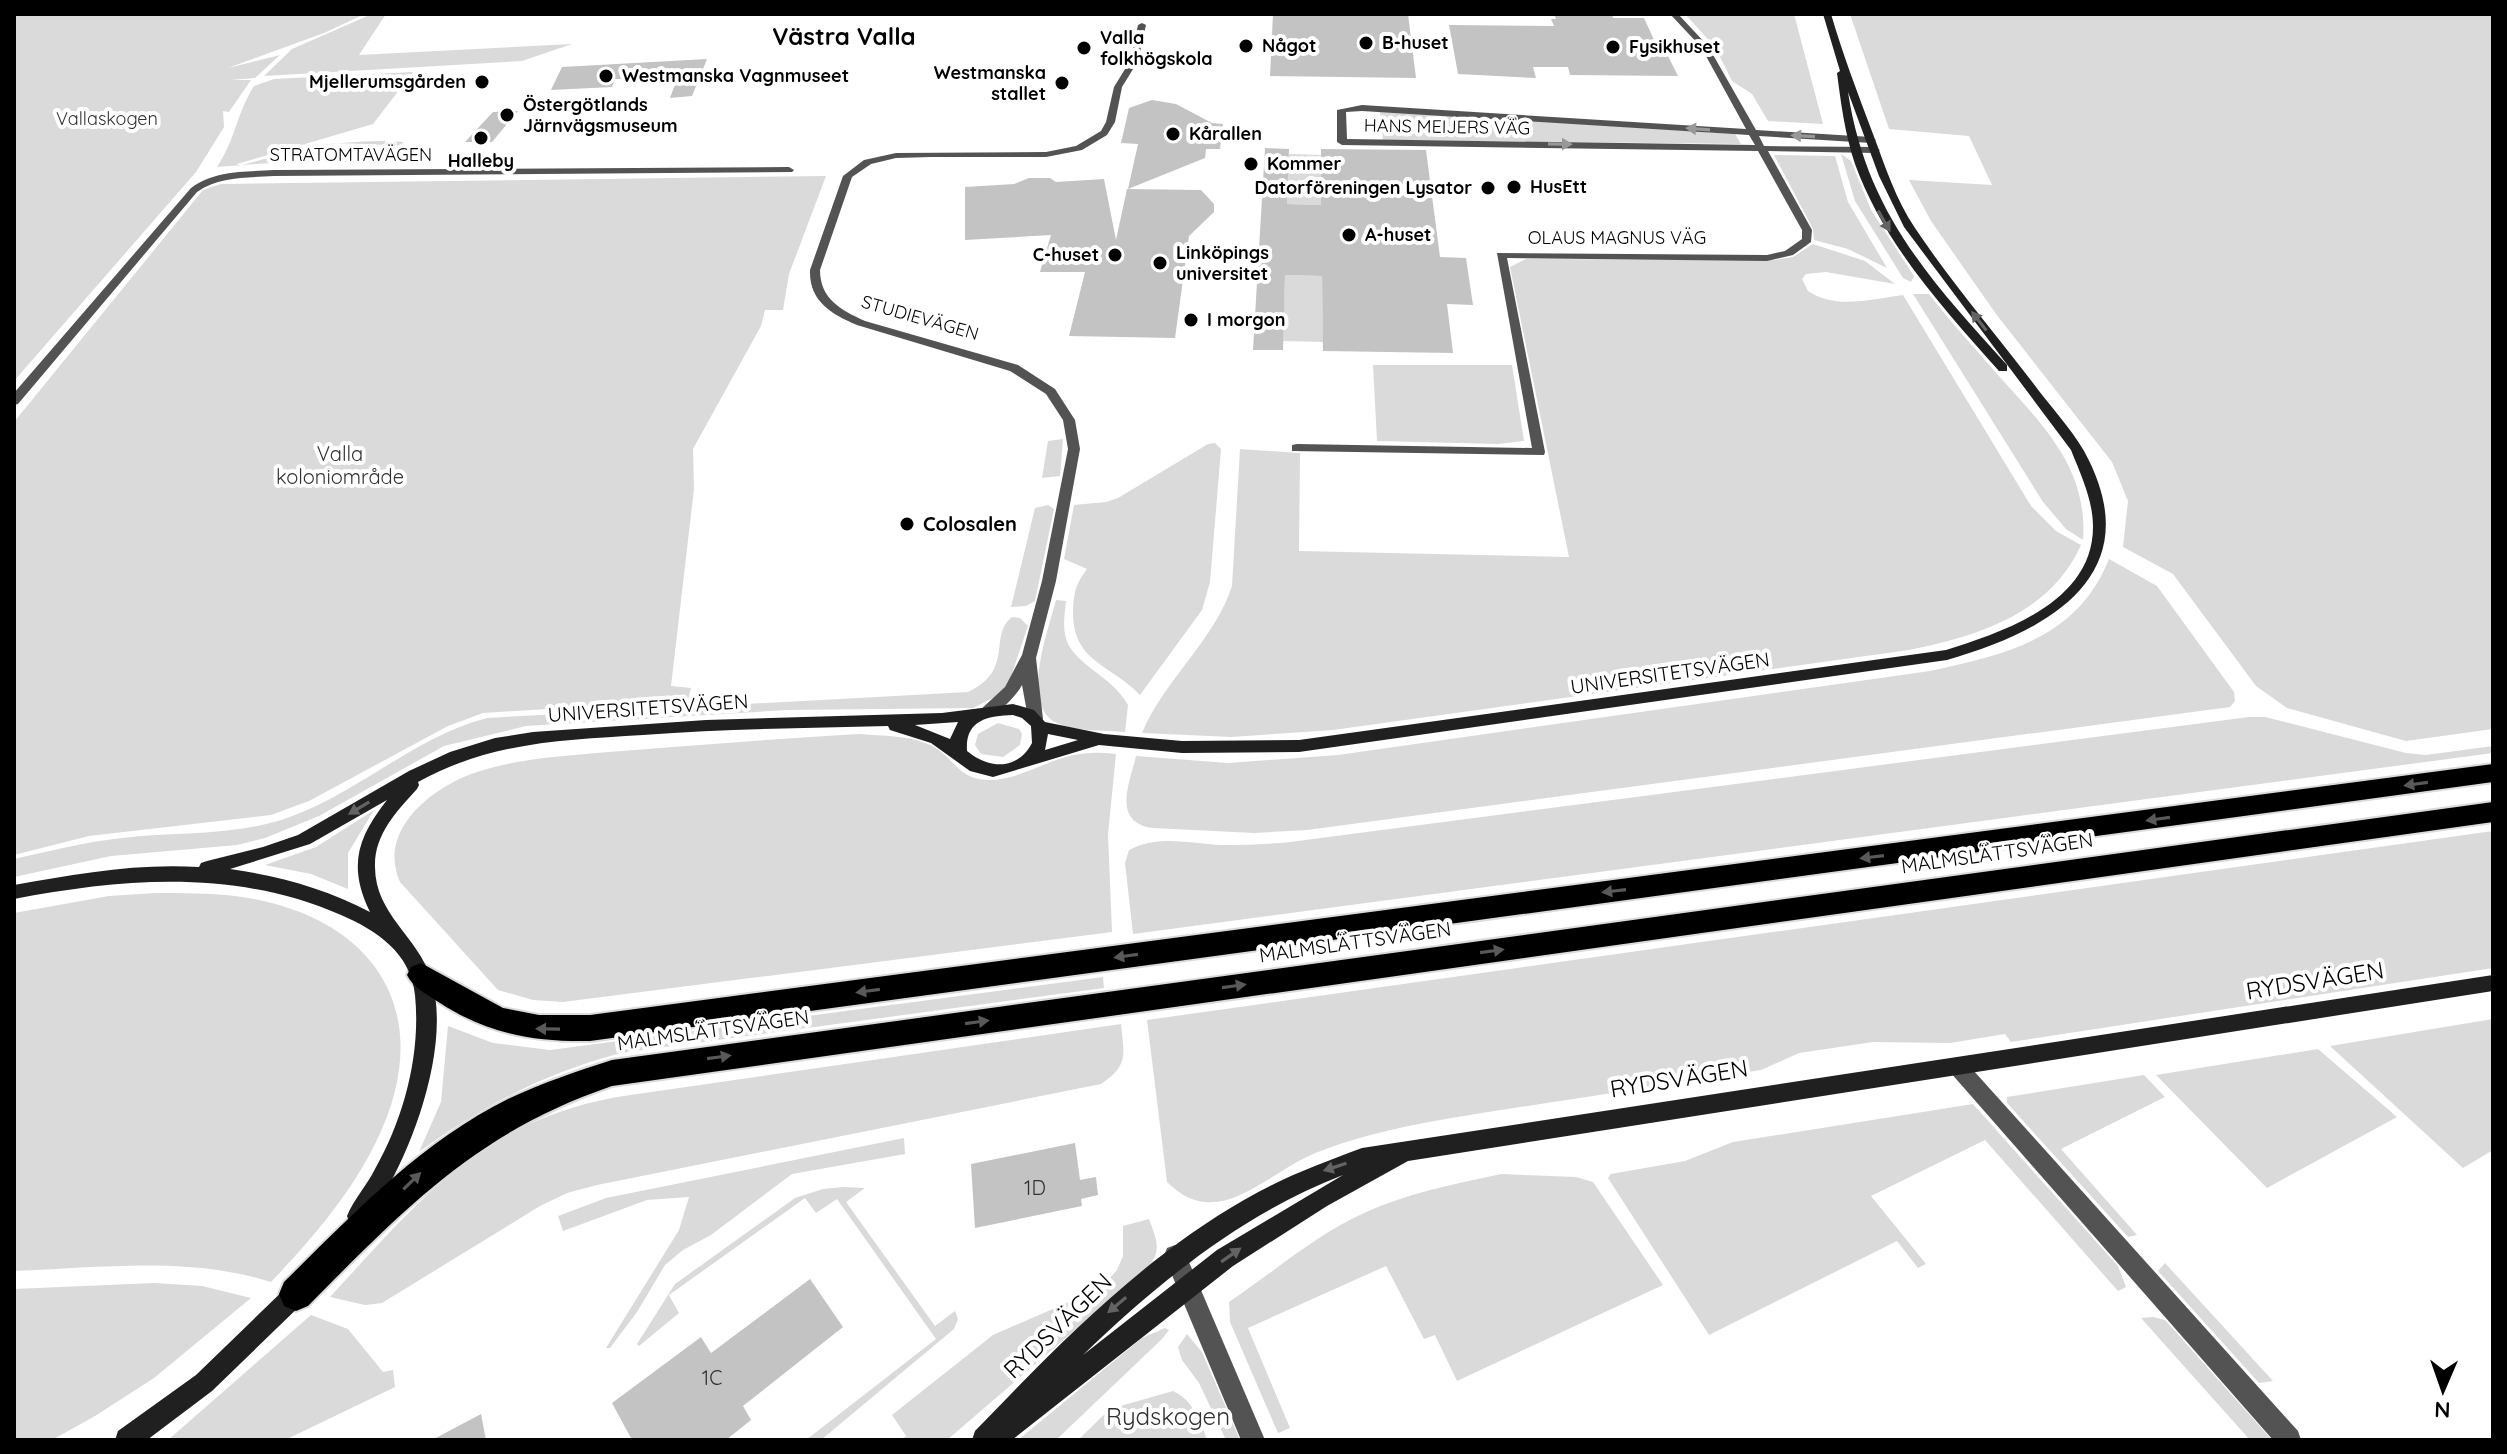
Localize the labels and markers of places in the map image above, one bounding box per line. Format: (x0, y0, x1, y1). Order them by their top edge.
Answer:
place label: Valla folkhögskola (1100, 26, 1213, 70)
place label: B-huset (1382, 31, 1449, 54)
place label: Något (1262, 34, 1316, 57)
marker: B-huset (1357, 34, 1375, 52)
place label: Fysikhuset (1629, 35, 1720, 58)
marker: Något (1237, 37, 1255, 55)
marker: Fysikhuset (1604, 38, 1622, 56)
marker: Valla folkhögskola (1075, 39, 1093, 57)
place label: Westmanska stallet (934, 61, 1046, 105)
place label: Westmanska Vagnmuseet (622, 64, 849, 87)
marker: Westmanska Vagnmuseet (597, 67, 615, 85)
place label: Mjellerumsgården (309, 70, 466, 93)
marker: Mjellerumsgården (473, 73, 491, 91)
marker: Westmanska stallet (1053, 74, 1071, 92)
place label: Östergötlands Järnvägsmuseum (523, 93, 678, 137)
marker: Östergötlands Järnvägsmuseum (498, 106, 516, 124)
place label: Kårallen (1189, 122, 1262, 145)
marker: Kårallen (1164, 125, 1182, 143)
marker: Halleby (472, 129, 490, 147)
place label: Halleby (448, 149, 514, 172)
place label: Kommer (1267, 152, 1341, 175)
marker: Kommer (1242, 155, 1260, 173)
place label: HusEtt (1530, 175, 1587, 198)
place label: Datorföreningen Lysator (1255, 176, 1472, 199)
marker: HusEtt (1505, 178, 1523, 196)
marker: Datorföreningen Lysator (1479, 179, 1497, 197)
place label: A-huset (1365, 223, 1431, 246)
marker: A-huset (1340, 226, 1358, 244)
place label: Linköpings universitet (1176, 241, 1269, 285)
place label: C-huset (1033, 243, 1099, 266)
marker: C-huset (1106, 246, 1124, 264)
marker: Linköpings universitet (1151, 254, 1169, 272)
place label: I morgon (1207, 308, 1285, 331)
marker: I morgon (1182, 311, 1200, 329)
place label: Colosalen (923, 511, 1017, 536)
marker: Colosalen (898, 515, 916, 533)

